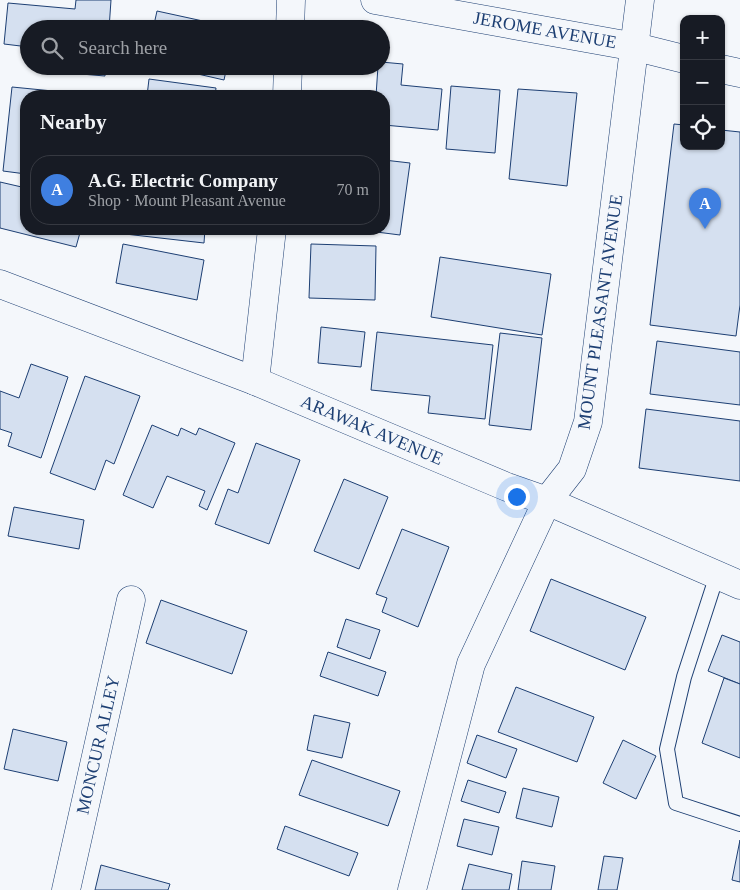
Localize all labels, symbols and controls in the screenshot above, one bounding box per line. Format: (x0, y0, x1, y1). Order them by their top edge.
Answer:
street label: JEROME AVENUE (472, 8, 618, 52)
map controls (680, 15, 725, 150)
button: + (680, 15, 725, 60)
search box (20, 20, 390, 75)
icon: search (38, 34, 66, 62)
text: Search here (78, 37, 167, 58)
button: − (680, 60, 725, 105)
button: locate (680, 105, 725, 150)
text: Nearby (40, 110, 107, 134)
text: A.G. Electric Company (88, 170, 278, 191)
text: A (51, 181, 63, 198)
text: 70 m (337, 181, 369, 198)
pin: A (689, 188, 721, 229)
text: Shop · Mount Pleasant Avenue (88, 192, 286, 209)
street label: MOUNT PLEASANT AVENUE (574, 193, 626, 431)
street label: ARAWAK AVENUE (298, 391, 446, 469)
your location (504, 484, 530, 510)
street label: MONCUR ALLEY (72, 674, 124, 816)

